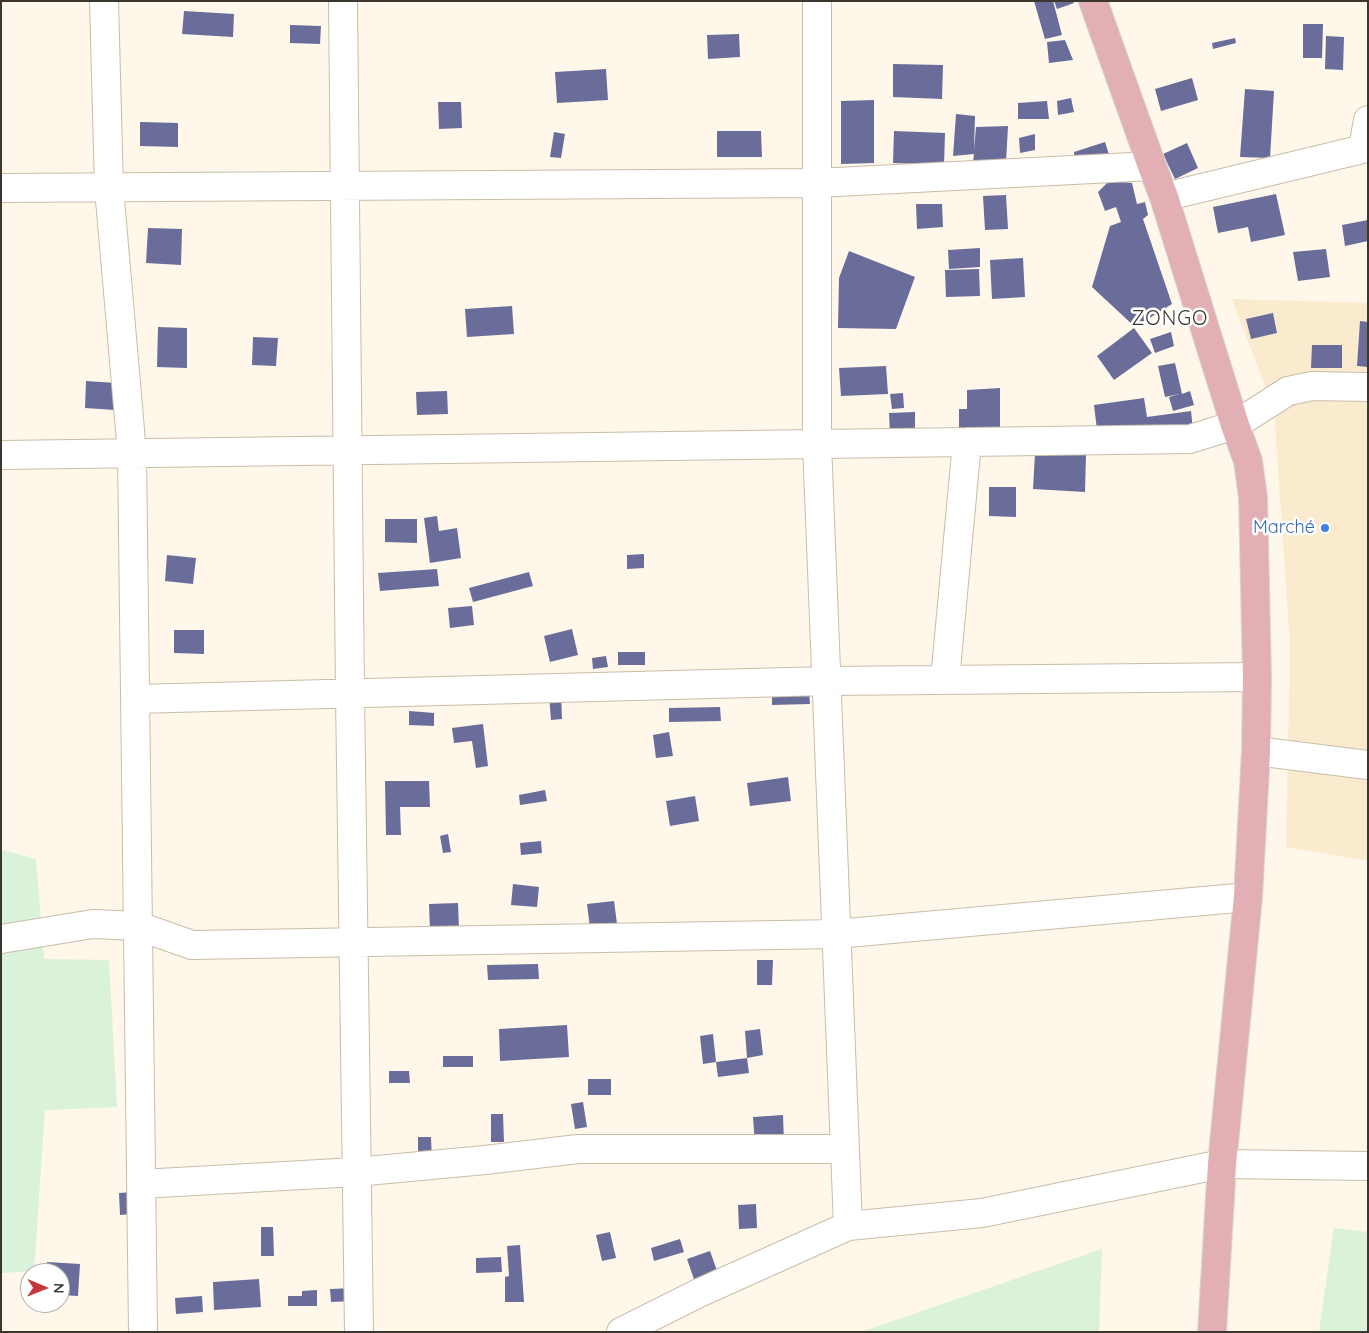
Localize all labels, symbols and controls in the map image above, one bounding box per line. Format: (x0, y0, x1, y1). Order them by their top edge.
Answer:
district label: ZONGO (1131, 307, 1209, 331)
place label: Marché (1253, 517, 1315, 539)
marker: Marché (1319, 522, 1331, 534)
north arrow (20, 1263, 70, 1313)
text: N (50, 1283, 68, 1294)

